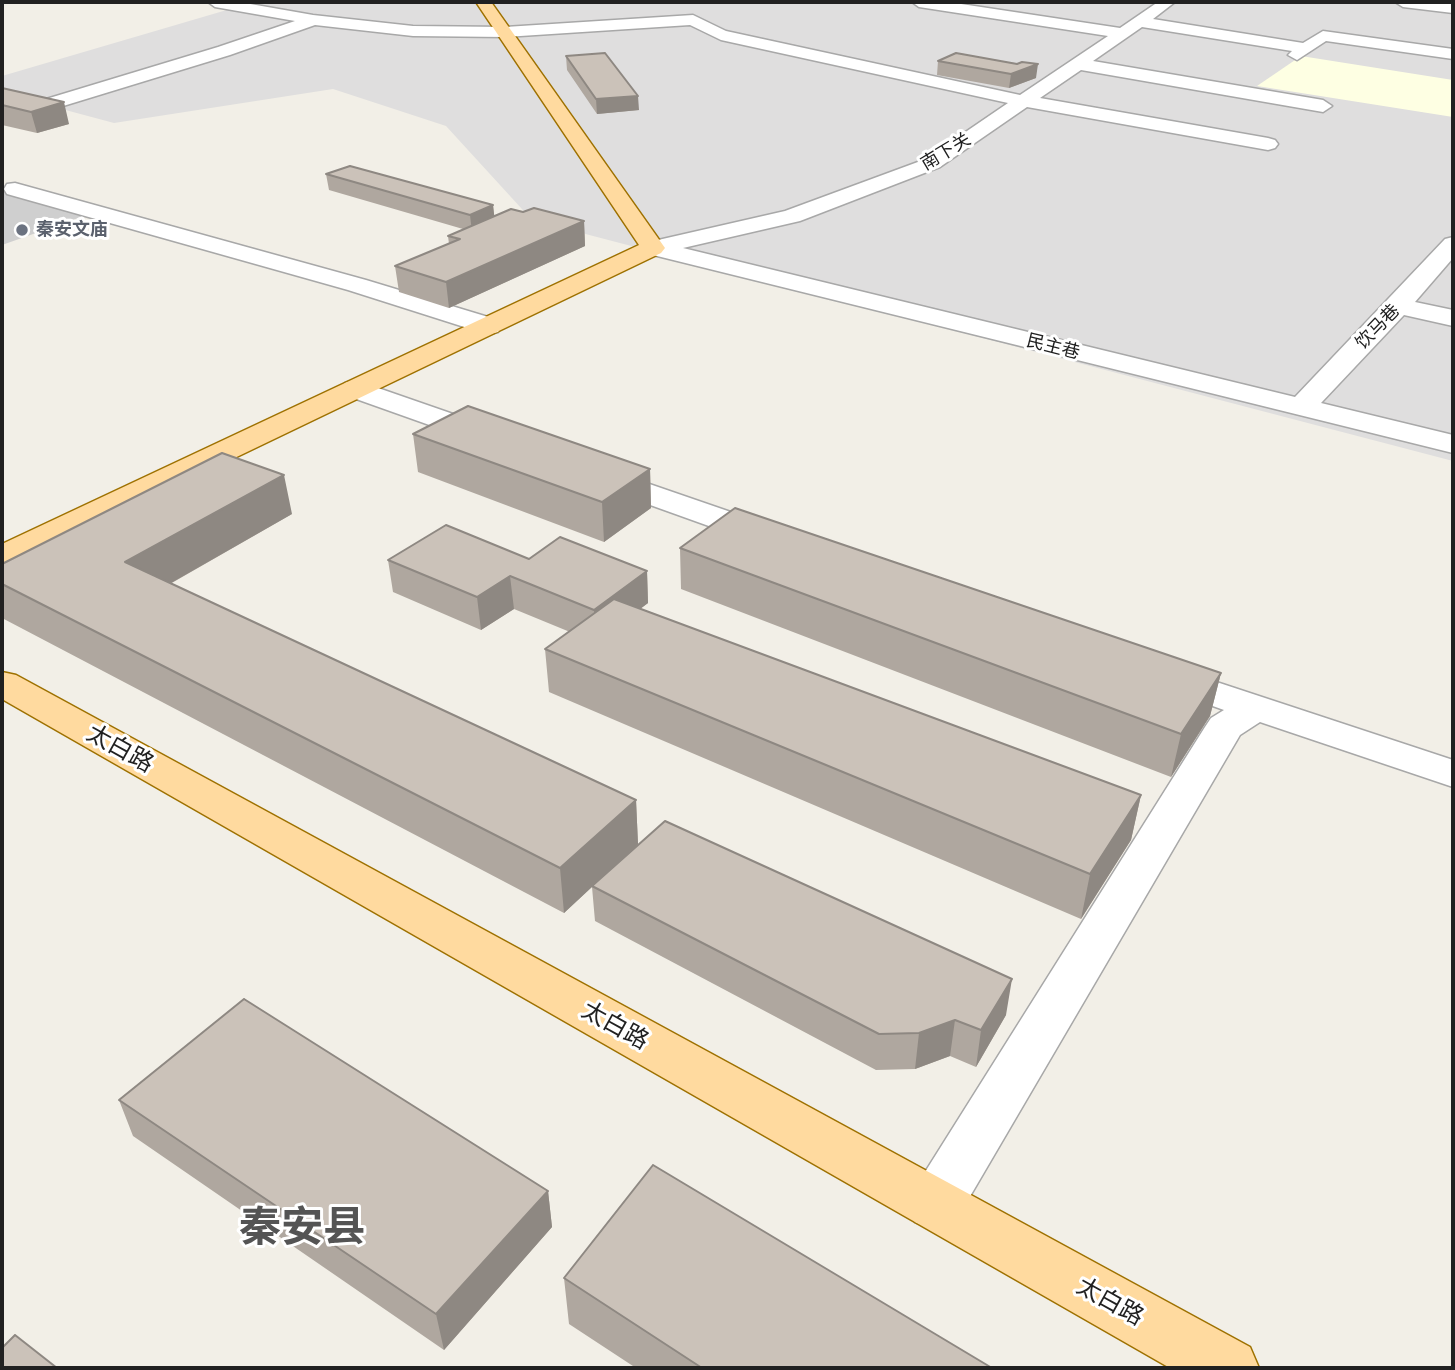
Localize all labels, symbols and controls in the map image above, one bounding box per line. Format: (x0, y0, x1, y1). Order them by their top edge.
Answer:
street label: 南下关 (917, 129, 975, 175)
place label: 秦安文庙 (36, 219, 108, 241)
marker: 秦安文庙 (14, 222, 30, 238)
street label: 饮马巷 (1351, 300, 1405, 354)
street label: 民主巷 (1024, 330, 1082, 364)
street label: 太白路 (82, 719, 158, 779)
street label: 太白路 (577, 996, 653, 1056)
district label: 秦安县 (239, 1204, 365, 1254)
street label: 太白路 (1072, 1272, 1148, 1332)

